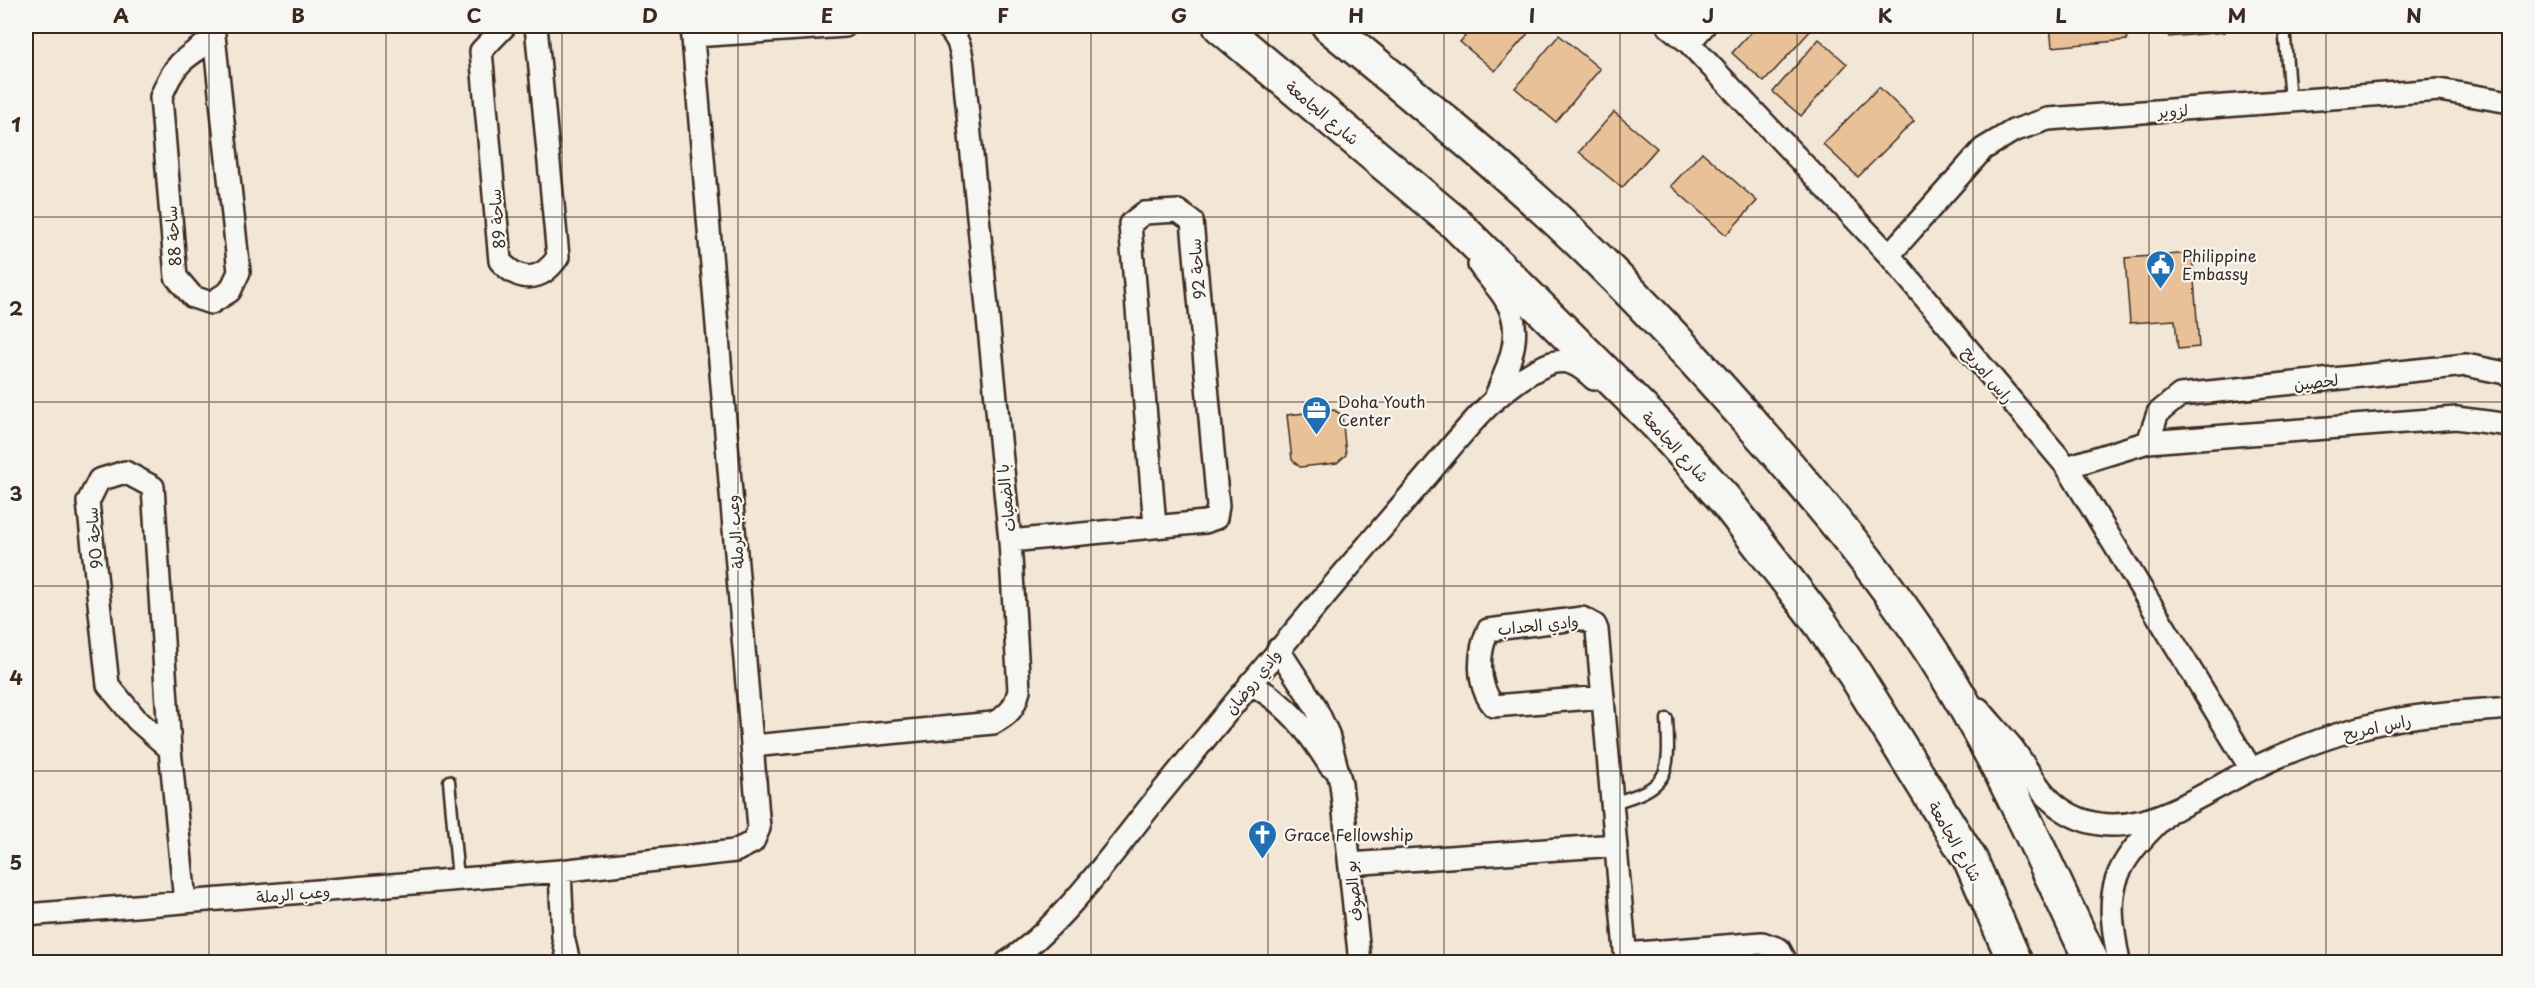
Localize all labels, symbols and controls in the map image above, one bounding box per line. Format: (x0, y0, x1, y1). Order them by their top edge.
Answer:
text: A (113, 0, 129, 30)
text: B (291, 0, 305, 30)
text: C (466, 0, 482, 30)
text: D (642, 0, 658, 30)
text: E (821, 0, 833, 30)
text: F (997, 0, 1009, 30)
text: G (1171, 0, 1187, 30)
text: H (1348, 0, 1364, 30)
text: I (1529, 0, 1535, 30)
text: J (1702, 0, 1714, 30)
text: K (1878, 0, 1893, 30)
text: L (2055, 0, 2067, 30)
text: M (2228, 0, 2246, 30)
text: N (2406, 0, 2422, 30)
street label: شارع الجامعة (1280, 74, 1365, 151)
street label: لزوير (2155, 97, 2189, 123)
text: 1 (11, 109, 21, 139)
street label: ساحة 89 (481, 188, 511, 250)
street label: ساحة 88 (157, 205, 187, 267)
street label: ساحة 92 (1181, 238, 1211, 300)
place label: Philippine Embassy (2182, 243, 2257, 285)
public building icon: Philippine Embassy (2145, 248, 2177, 290)
text: 2 (9, 293, 23, 323)
street label: راس امريح (1958, 340, 2020, 408)
street label: لحصين (2293, 367, 2339, 395)
place label: Doha Youth Center (1338, 389, 1426, 431)
office icon: Doha Youth Center (1301, 394, 1333, 436)
street label: شارع الجامعة (1636, 405, 1715, 488)
street label: با الضعيات (989, 463, 1021, 533)
text: 3 (9, 478, 23, 508)
street label: وعب الرملة (719, 494, 749, 570)
street label: ساحة 90 (78, 506, 108, 570)
street label: وادي الحداب (1496, 608, 1580, 641)
street label: وادي روضان (1218, 643, 1287, 720)
text: 4 (9, 662, 23, 692)
street label: راس امريح (2341, 707, 2413, 745)
street label: شارع الجامعة (1922, 796, 1989, 886)
church icon: Grace Fellowship (1247, 818, 1279, 860)
place label: Grace Fellowship (1284, 822, 1414, 846)
text: 5 (10, 847, 22, 877)
street label: بو الصوف (1337, 859, 1367, 923)
street label: وعب الرملة (255, 878, 331, 908)

